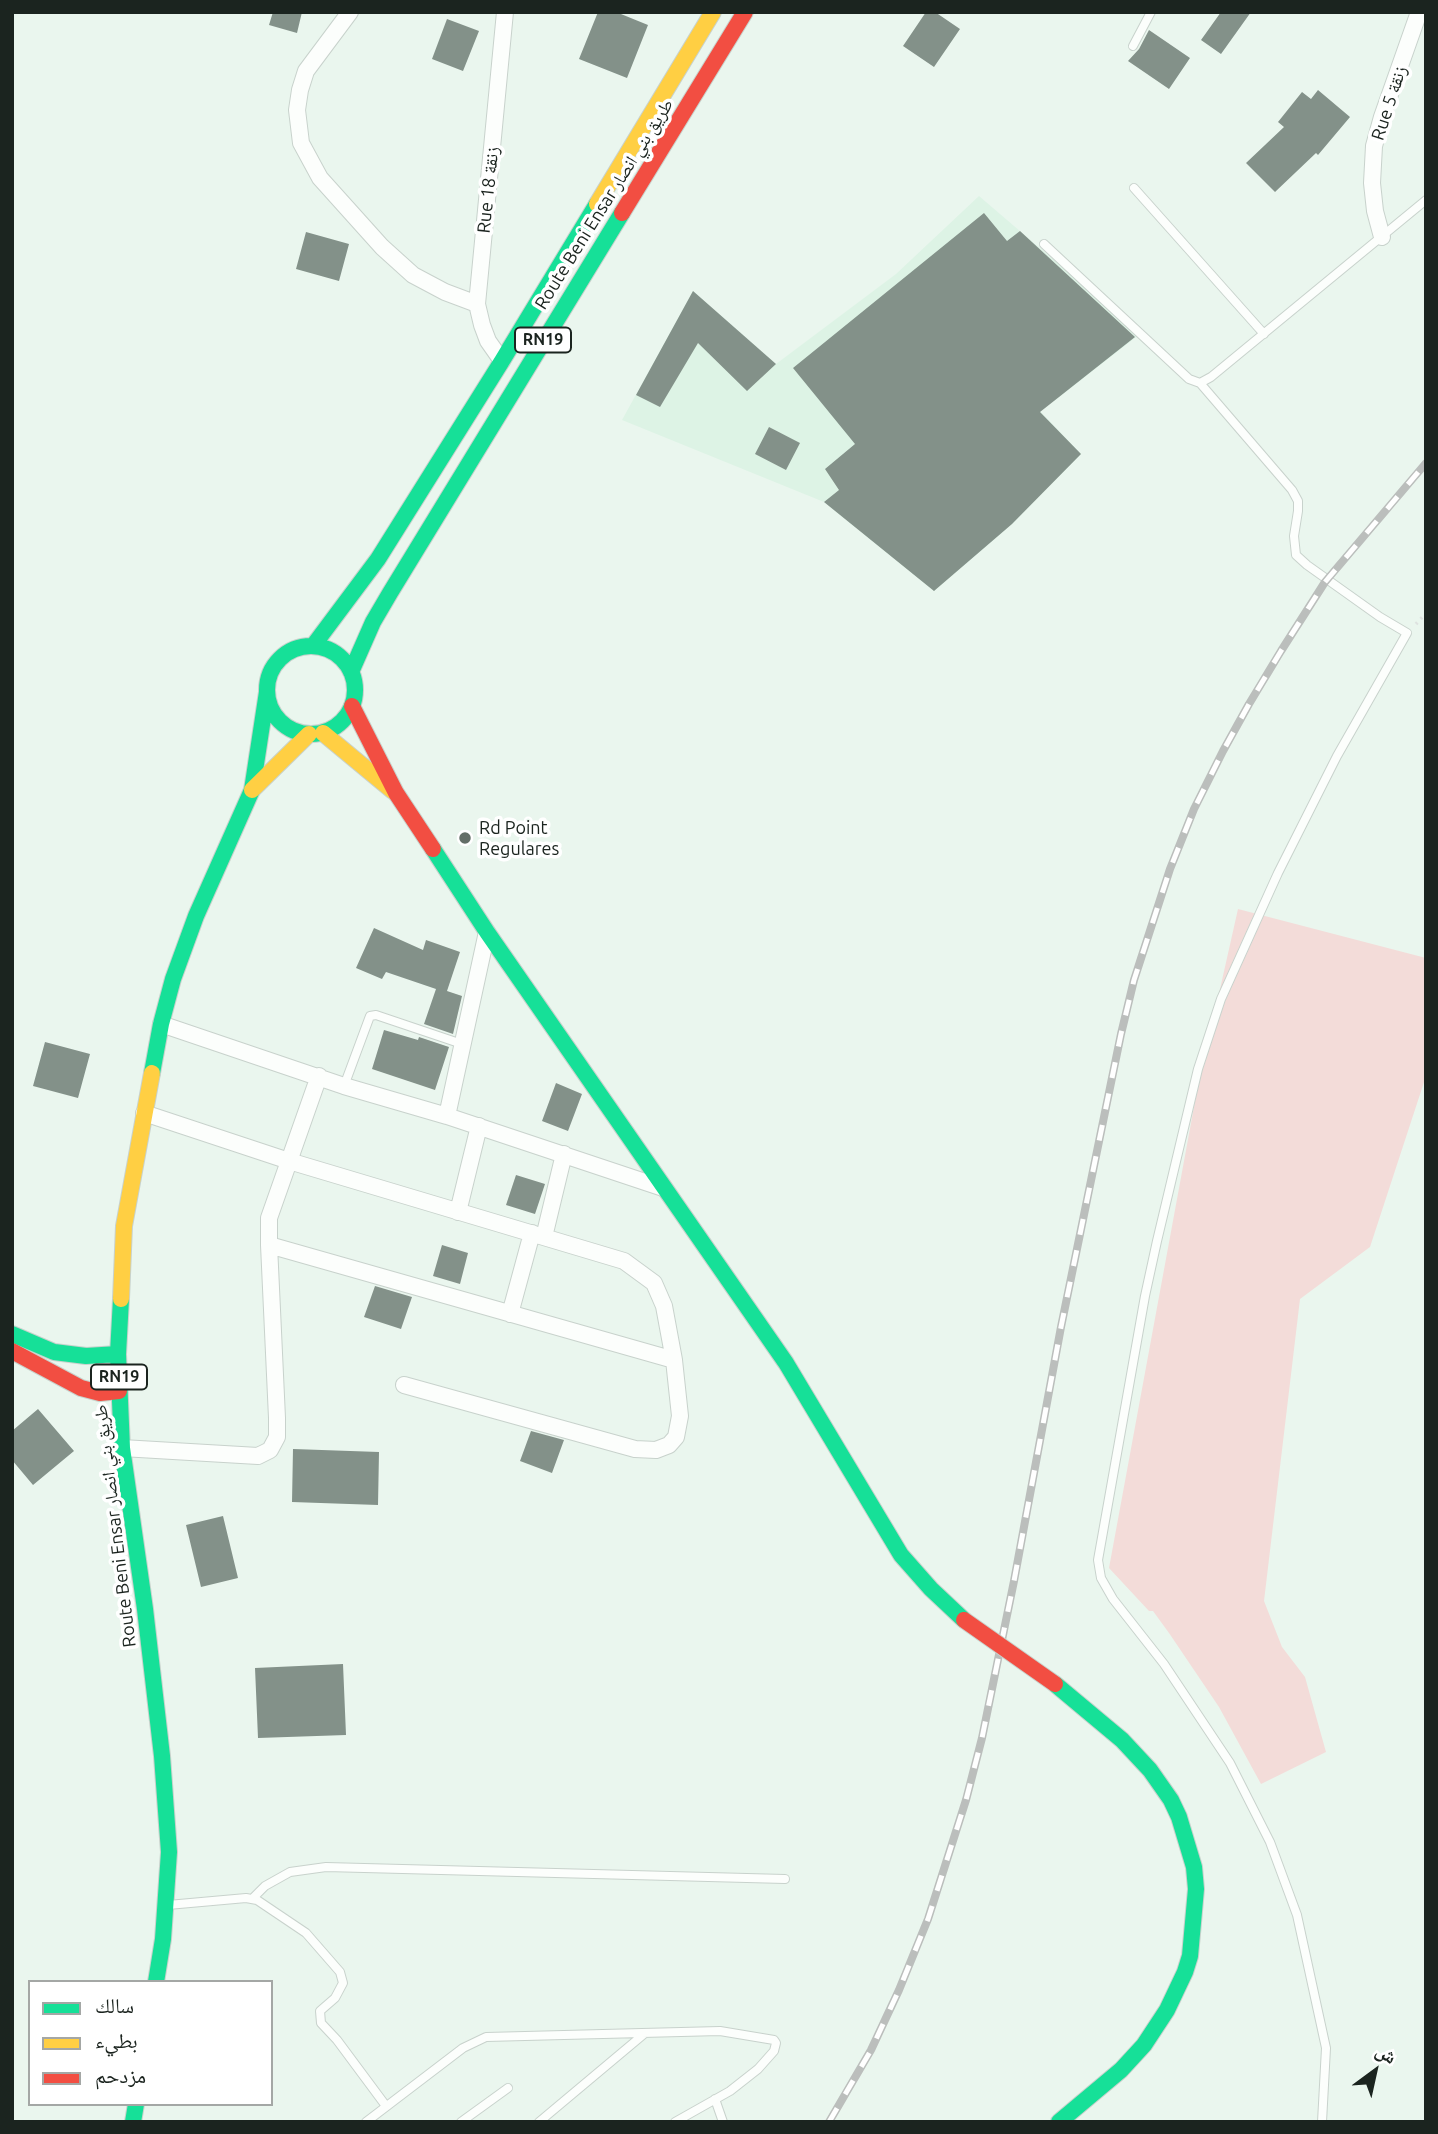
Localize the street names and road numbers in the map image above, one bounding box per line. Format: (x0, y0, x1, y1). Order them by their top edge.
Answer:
street label: Rue 5 زنقة (1367, 63, 1411, 143)
street label: Route Beni Ensar طريق بني انصار (530, 95, 678, 313)
street label: Rue 18 زنقة (473, 146, 503, 234)
road number: RN19 (515, 328, 571, 352)
road number: RN19 (91, 1364, 147, 1390)
street label: Route Beni Ensar طريق بني انصار (89, 1404, 141, 1648)

